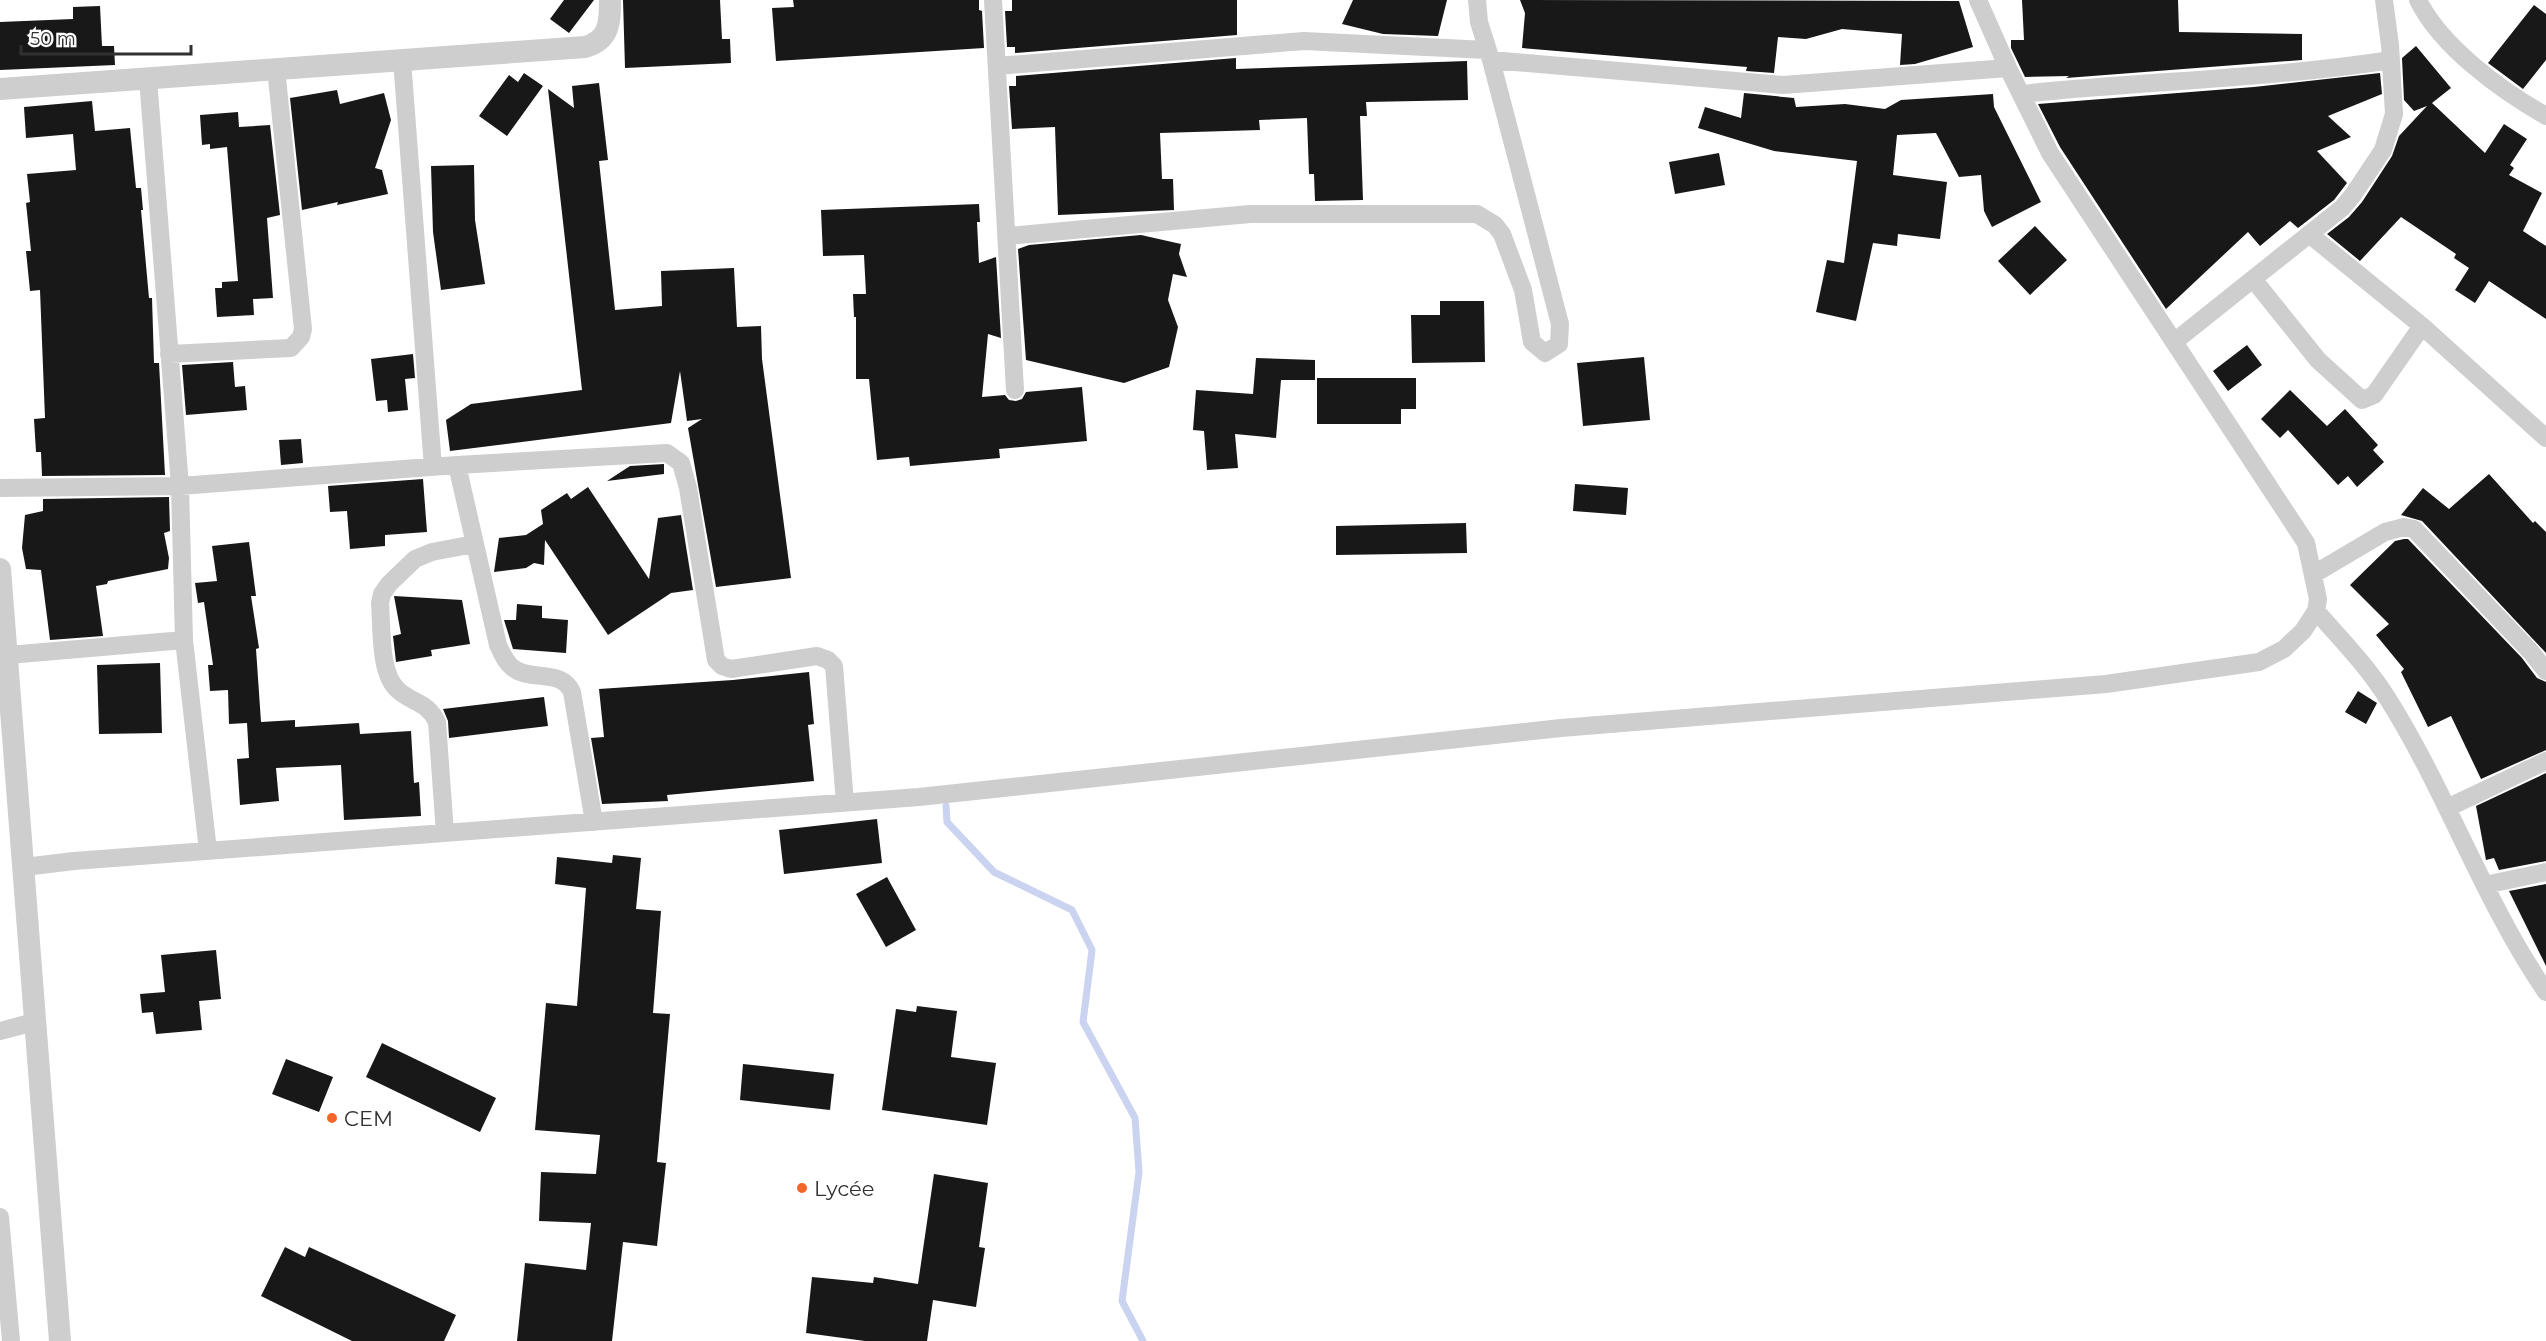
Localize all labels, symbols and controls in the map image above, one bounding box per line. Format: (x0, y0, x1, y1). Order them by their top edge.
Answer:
scale bar (21, 18, 190, 56)
text: 50 m (30, 28, 76, 50)
place label: CEM (344, 1106, 393, 1131)
marker: CEM (325, 1111, 339, 1125)
place label: Lycée (814, 1176, 874, 1201)
marker: Lycée (795, 1181, 809, 1195)

